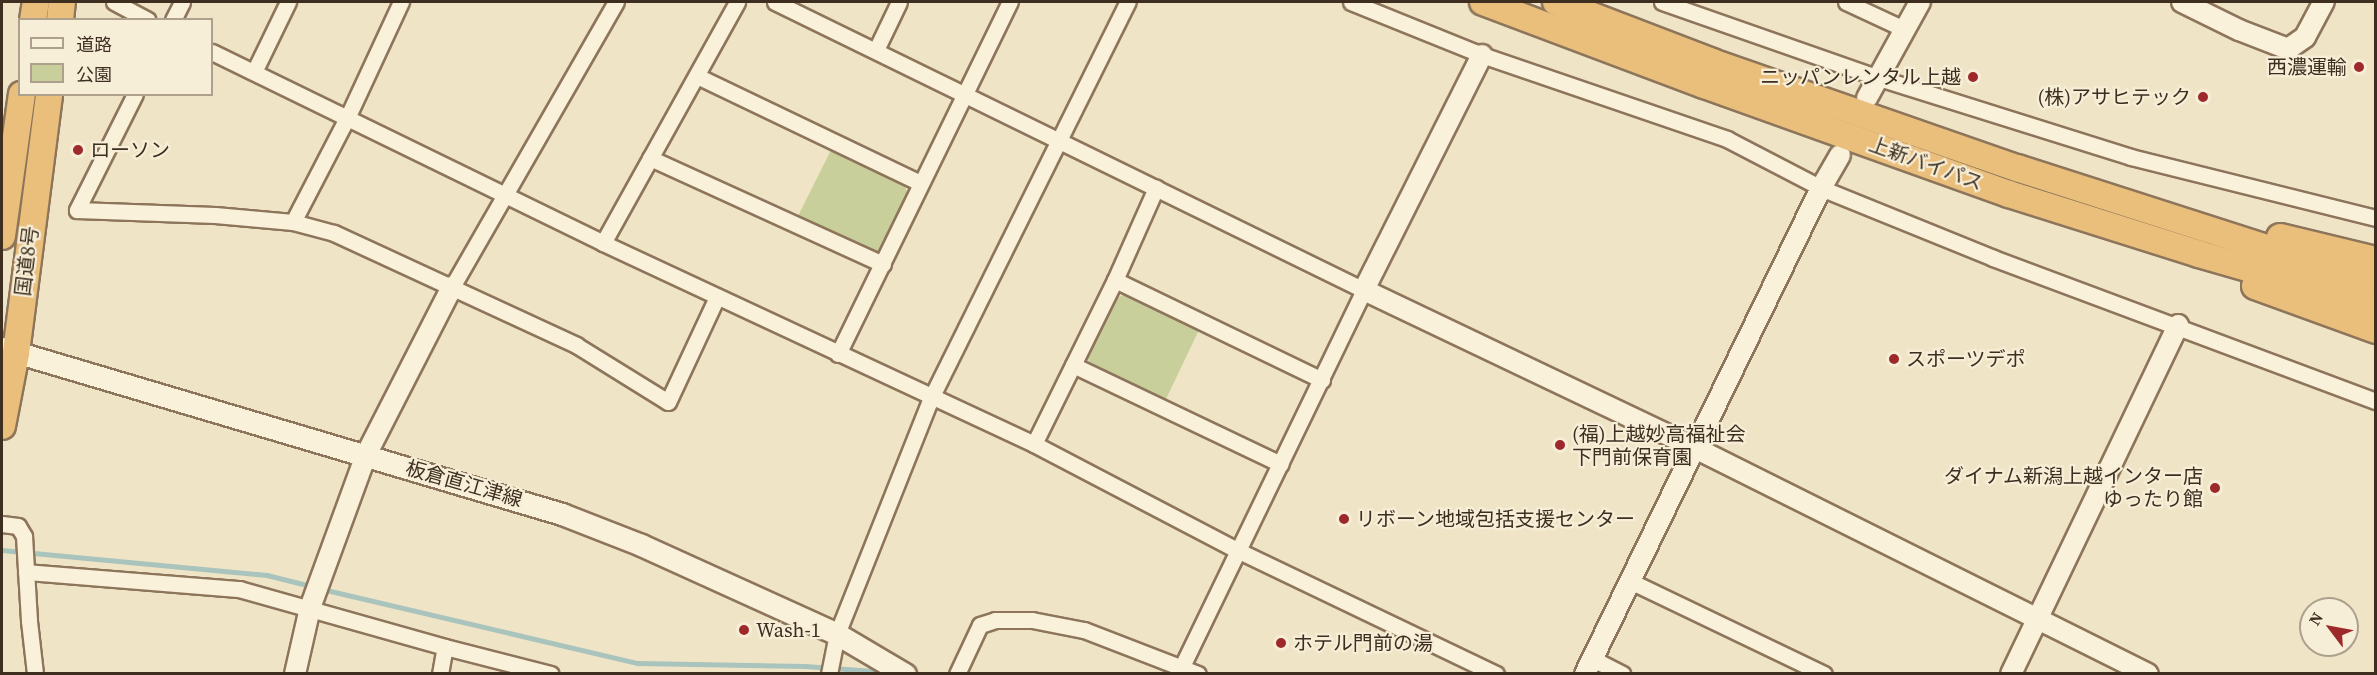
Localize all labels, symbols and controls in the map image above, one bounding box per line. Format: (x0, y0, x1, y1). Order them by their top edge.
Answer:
legend (18, 18, 213, 96)
text: 道路 (76, 32, 112, 57)
place label: 西濃運輸 (2267, 55, 2347, 79)
marker: 西濃運輸 (2352, 60, 2366, 74)
text: 公園 (76, 62, 112, 87)
place label: ニッパンレンタル上越 (1761, 65, 1961, 89)
marker: ニッパンレンタル上越 (1966, 70, 1980, 84)
place label: (株)アサヒテック (2037, 85, 2191, 109)
marker: (株)アサヒテック (2196, 90, 2210, 104)
street label: 上新バイパス (1866, 132, 1986, 196)
place label: ローソン (90, 138, 170, 162)
marker: ローソン (71, 143, 85, 157)
street label: 国道8号 (11, 225, 43, 297)
place label: スポーツデポ (1906, 347, 2026, 371)
marker: スポーツデポ (1887, 352, 1901, 366)
place label: (福)上越妙高福祉会 下門前保育園 (1572, 422, 1746, 469)
marker: (福)上越妙高福祉会 下門前保育園 (1553, 438, 1567, 452)
street label: 板倉直江津線 (403, 456, 525, 512)
place label: ダイナム新潟上越インター店 ゆったり館 (1943, 464, 2203, 511)
marker: ダイナム新潟上越インター店 ゆったり館 (2208, 481, 2222, 495)
place label: リボーン地域包括支援センター (1356, 507, 1636, 531)
marker: リボーン地域包括支援センター (1337, 512, 1351, 526)
north arrow (2299, 597, 2359, 657)
text: N (2303, 608, 2328, 629)
place label: Wash-1 (756, 618, 821, 642)
marker: Wash-1 (737, 623, 751, 637)
place label: ホテル門前の湯 (1293, 631, 1433, 655)
marker: ホテル門前の湯 (1274, 636, 1288, 650)

